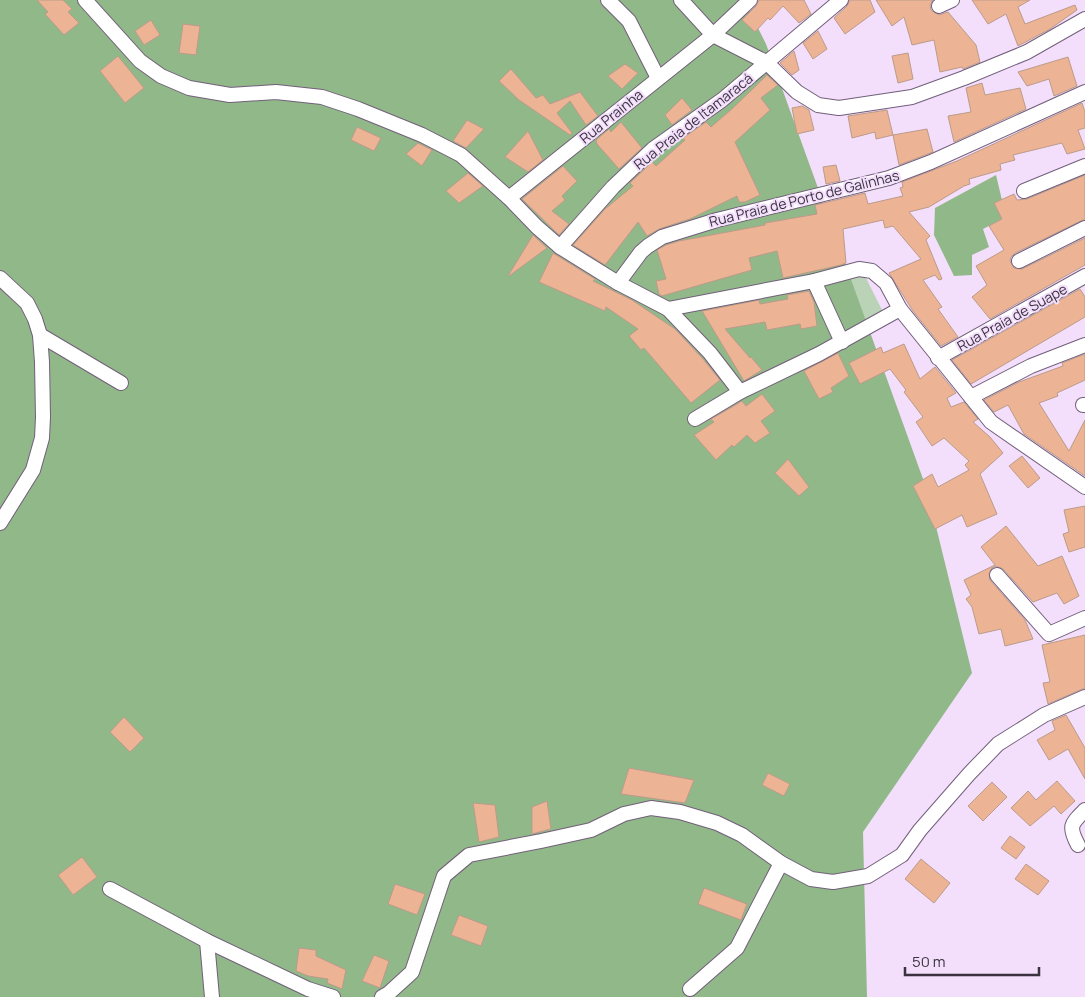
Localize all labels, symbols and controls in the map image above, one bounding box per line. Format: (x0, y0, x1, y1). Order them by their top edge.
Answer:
street label: Rua Praia de Itamaracá (630, 69, 756, 173)
street label: Rua Prainha (575, 85, 647, 147)
street label: Rua Praia de Porto de Galinhas (707, 165, 901, 231)
street label: Rua Praia de Suape (954, 279, 1070, 355)
scale bar (905, 944, 1039, 976)
text: 50 m (912, 951, 946, 972)

